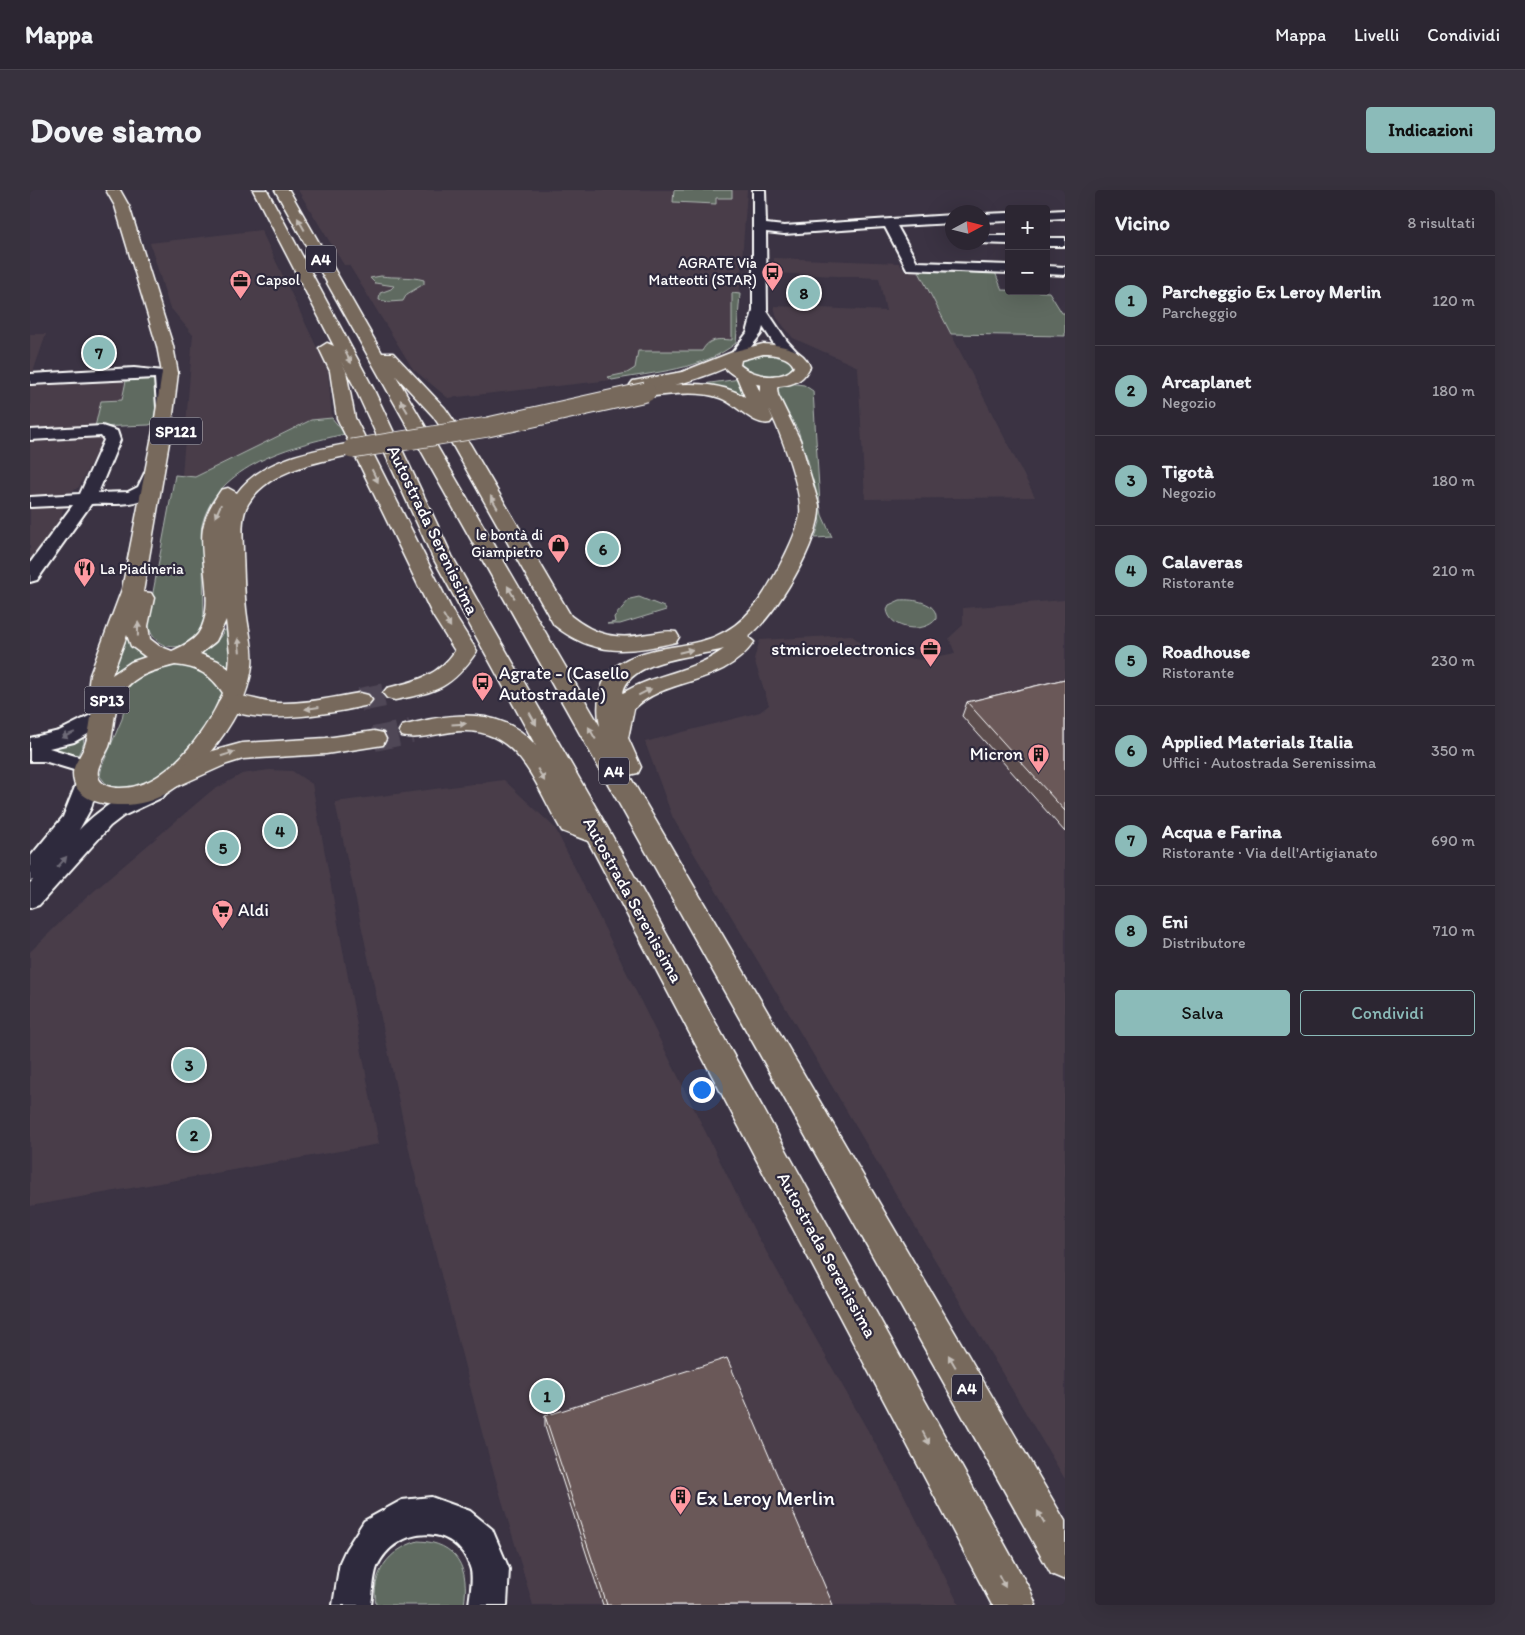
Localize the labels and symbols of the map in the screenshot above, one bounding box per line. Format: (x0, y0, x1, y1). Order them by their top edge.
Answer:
north arrow (945, 205, 990, 250)
one-way arrow (297, 216, 305, 231)
road number: A4 (306, 246, 336, 272)
place label: AGRATE Via Matteotti (STAR) (649, 254, 758, 289)
bus stop icon: AGRATE Via Matteotti (STAR) (761, 260, 785, 291)
office icon: Capsol (228, 268, 252, 299)
place label: Capsol (256, 271, 301, 289)
pin: 8 (788, 274, 820, 312)
pin: 7 (83, 334, 115, 372)
one-way arrow (343, 350, 352, 364)
one-way arrow (399, 399, 408, 412)
road number: SP121 (150, 418, 202, 445)
street label: Autostrada Serenissima (382, 442, 484, 619)
one-way arrow (371, 469, 379, 483)
one-way arrow (490, 494, 498, 509)
one-way arrow (214, 504, 222, 518)
place label: le bontà di Giampietro (471, 526, 543, 561)
pin: 6 (587, 530, 619, 568)
shop icon: le bontà di Giampietro (547, 532, 571, 563)
restaurant icon: La Piadineria (72, 557, 96, 588)
place label: La Piadineria (100, 560, 184, 578)
one-way arrow (506, 586, 515, 599)
one-way arrow (443, 615, 452, 628)
one-way arrow (134, 621, 142, 637)
one-way arrow (235, 636, 243, 652)
office icon: stmicroelectronics (919, 637, 943, 668)
place label: stmicroelectronics (771, 638, 915, 660)
one-way arrow (679, 647, 694, 655)
place label: Agrate - (Casello Autostradale) (499, 662, 629, 705)
bus stop icon: Agrate - (Casello Autostradale) (471, 671, 495, 702)
road number: SP13 (84, 686, 130, 714)
one-way arrow (638, 688, 652, 696)
one-way arrow (303, 704, 319, 712)
one-way arrow (529, 712, 537, 727)
one-way arrow (451, 719, 467, 727)
one-way arrow (587, 727, 596, 740)
one-way arrow (61, 732, 76, 740)
building icon: Micron (1027, 742, 1051, 773)
place label: Micron (970, 743, 1023, 765)
one-way arrow (221, 750, 236, 758)
road number: A4 (599, 758, 629, 784)
one-way arrow (537, 768, 546, 782)
pin: 4 (264, 812, 296, 850)
street label: Autostrada Serenissima (578, 813, 688, 987)
pin: 5 (207, 829, 239, 867)
one-way arrow (56, 857, 68, 869)
supermarket icon: Aldi (210, 898, 234, 929)
place label: Aldi (238, 899, 269, 921)
pin: 3 (173, 1046, 205, 1084)
your location (689, 1077, 715, 1103)
pin: 2 (178, 1116, 210, 1154)
street label: Autostrada Serenissima (772, 1168, 882, 1342)
one-way arrow (947, 1354, 956, 1367)
road number: A4 (952, 1374, 982, 1402)
pin: 1 (531, 1377, 563, 1415)
one-way arrow (922, 1430, 930, 1445)
building icon: Ex Leroy Merlin (668, 1485, 692, 1516)
place label: Ex Leroy Merlin (696, 1485, 835, 1510)
one-way arrow (1037, 1510, 1045, 1525)
one-way arrow (998, 1574, 1007, 1588)

